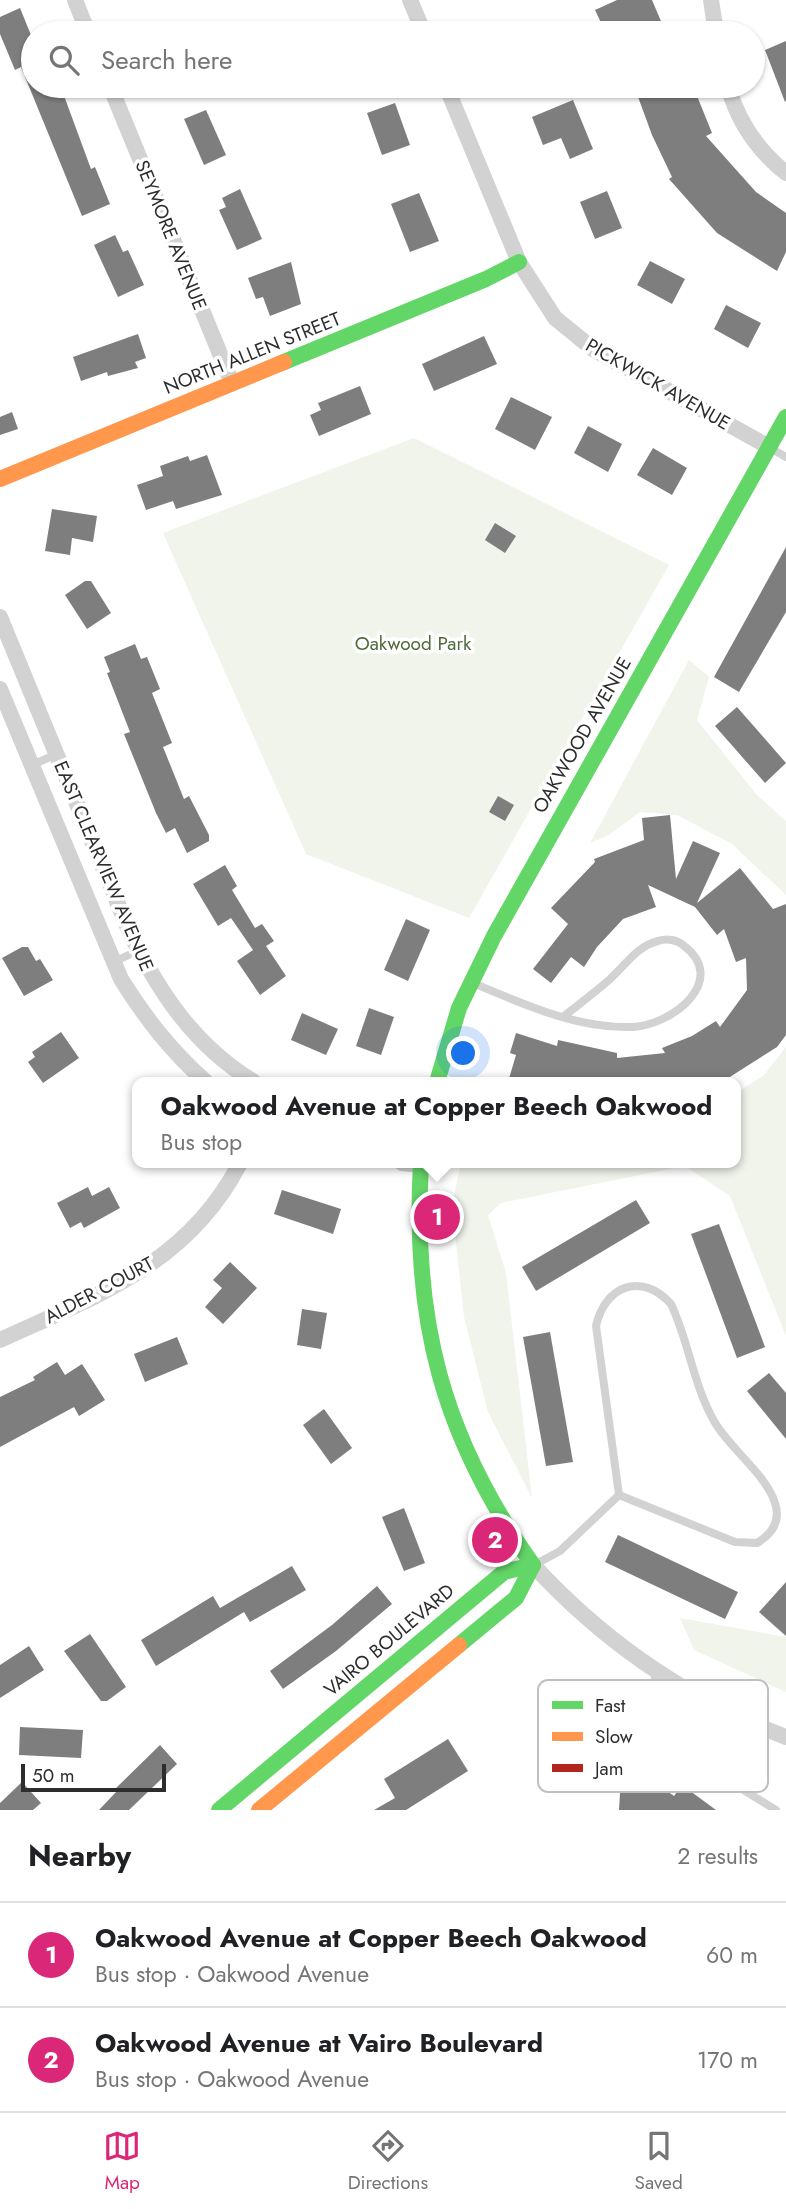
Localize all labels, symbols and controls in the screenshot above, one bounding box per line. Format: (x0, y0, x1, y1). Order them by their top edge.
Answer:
search box (21, 21, 765, 98)
icon: search (45, 41, 83, 79)
text: Search here (101, 41, 233, 79)
street label: SEYMORE AVENUE (129, 156, 213, 314)
street label: NORTH ALLEN STREET (159, 305, 345, 401)
street label: PICKWICK AVENUE (581, 332, 735, 436)
park label: Oakwood Park (355, 630, 472, 657)
street label: OAKWOOD AVENUE (526, 652, 638, 818)
street label: EAST CLEARVIEW AVENUE (47, 757, 161, 975)
your location (446, 1036, 480, 1070)
popup (132, 1077, 741, 1168)
text: Oakwood Avenue at Copper Beech Oakwood (161, 1087, 712, 1125)
text: Bus stop (161, 1125, 242, 1159)
pin: 1 (414, 1191, 460, 1243)
street label: ALDER COURT (40, 1250, 159, 1330)
pin: 2 (472, 1514, 518, 1566)
street label: VAIRO BOULEVARD (318, 1577, 460, 1703)
legend (538, 1680, 768, 1792)
text: Fast (595, 1692, 626, 1719)
text: Slow (595, 1723, 633, 1750)
text: Jam (592, 1755, 624, 1782)
scale bar (21, 1761, 166, 1793)
text: 50 m (32, 1762, 75, 1789)
text: Nearby (28, 1834, 131, 1877)
text: 2 results (677, 1839, 758, 1873)
text: Oakwood Avenue at Copper Beech Oakwood (95, 1919, 647, 1957)
text: 1 (45, 1938, 57, 1972)
text: 60 m (706, 1938, 758, 1972)
text: Bus stop · Oakwood Avenue (95, 1957, 369, 1991)
text: Oakwood Avenue at Vairo Boulevard (95, 2024, 543, 2062)
text: 2 (43, 2043, 59, 2077)
text: 170 m (697, 2043, 758, 2077)
text: Bus stop · Oakwood Avenue (95, 2062, 369, 2096)
tab: Map (103, 2127, 141, 2196)
tab: Directions (348, 2127, 428, 2196)
tab: Saved (635, 2127, 683, 2196)

